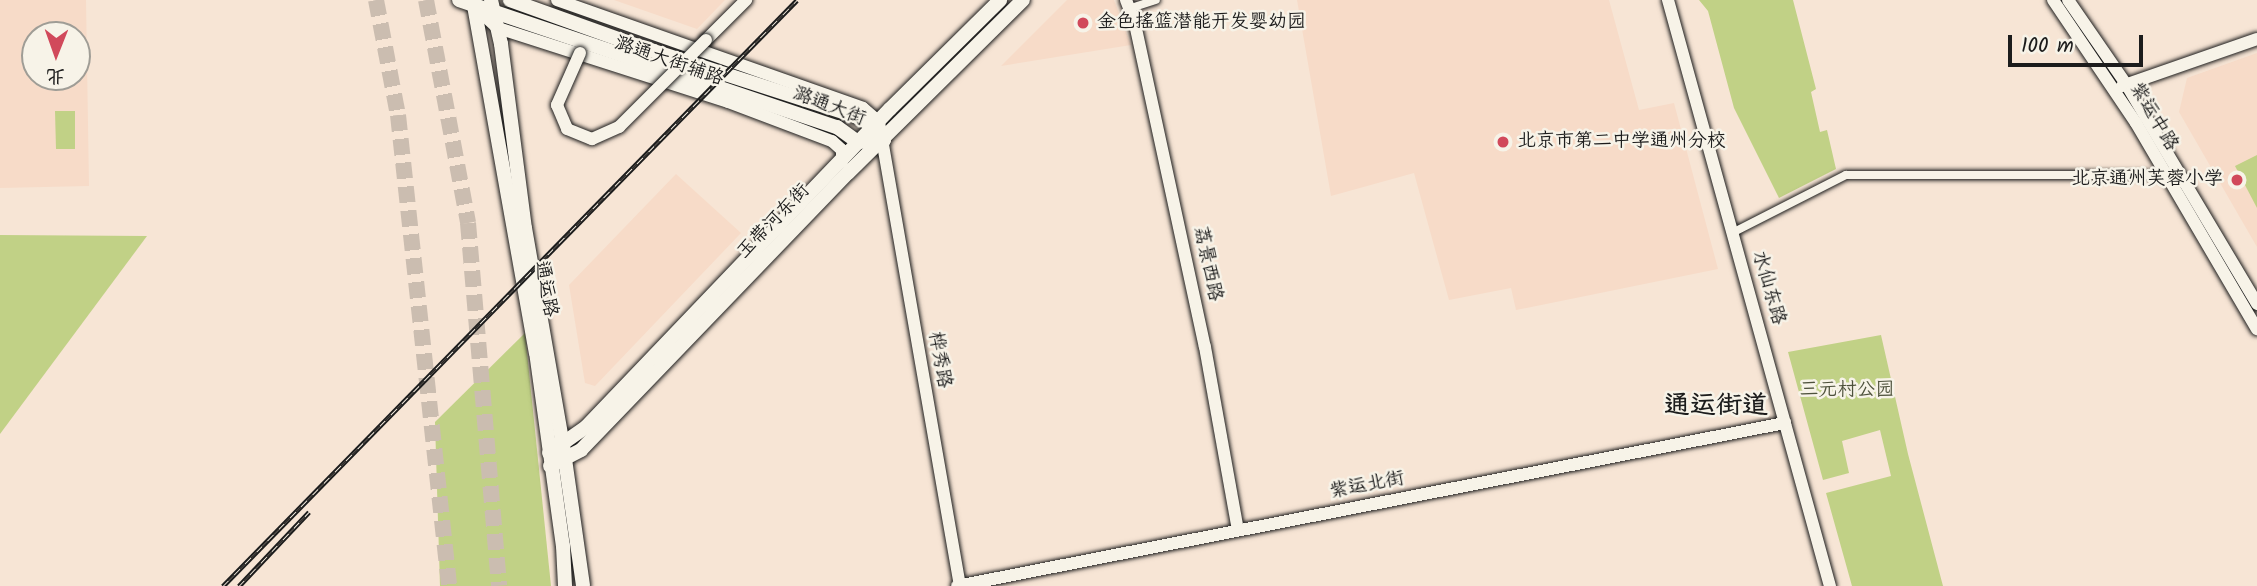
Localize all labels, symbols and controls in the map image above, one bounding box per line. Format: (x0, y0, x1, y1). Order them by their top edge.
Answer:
place label: 金色摇篮潜能开发婴幼园 (1097, 12, 1306, 34)
marker: 金色摇篮潜能开发婴幼园 (1075, 15, 1091, 31)
north arrow (21, 21, 91, 91)
scale bar (2012, 21, 2147, 65)
text: 100 m (2021, 30, 2074, 63)
street label: 潞通大街辅路 (611, 33, 727, 91)
text: 北 (46, 60, 65, 90)
street label: 紫运中路 (2124, 79, 2182, 155)
street label: 潞通大街 (789, 83, 869, 131)
place label: 北京市第二中学通州分校 (1517, 131, 1726, 153)
marker: 北京市第二中学通州分校 (1495, 134, 1511, 150)
place label: 北京通州芙蓉小学 (2071, 169, 2223, 191)
marker: 北京通州芙蓉小学 (2229, 172, 2245, 188)
street label: 玉带河东街 (733, 180, 815, 264)
street label: 荔景西路 (1188, 224, 1226, 304)
street label: 水仙东路 (1747, 248, 1789, 328)
street label: 通运路 (529, 259, 561, 319)
street label: 桦秀路 (923, 330, 955, 390)
park label: 三元村公园 (1800, 380, 1894, 402)
district label: 通运街道 (1664, 391, 1768, 423)
street label: 紫运北街 (1328, 468, 1406, 504)

